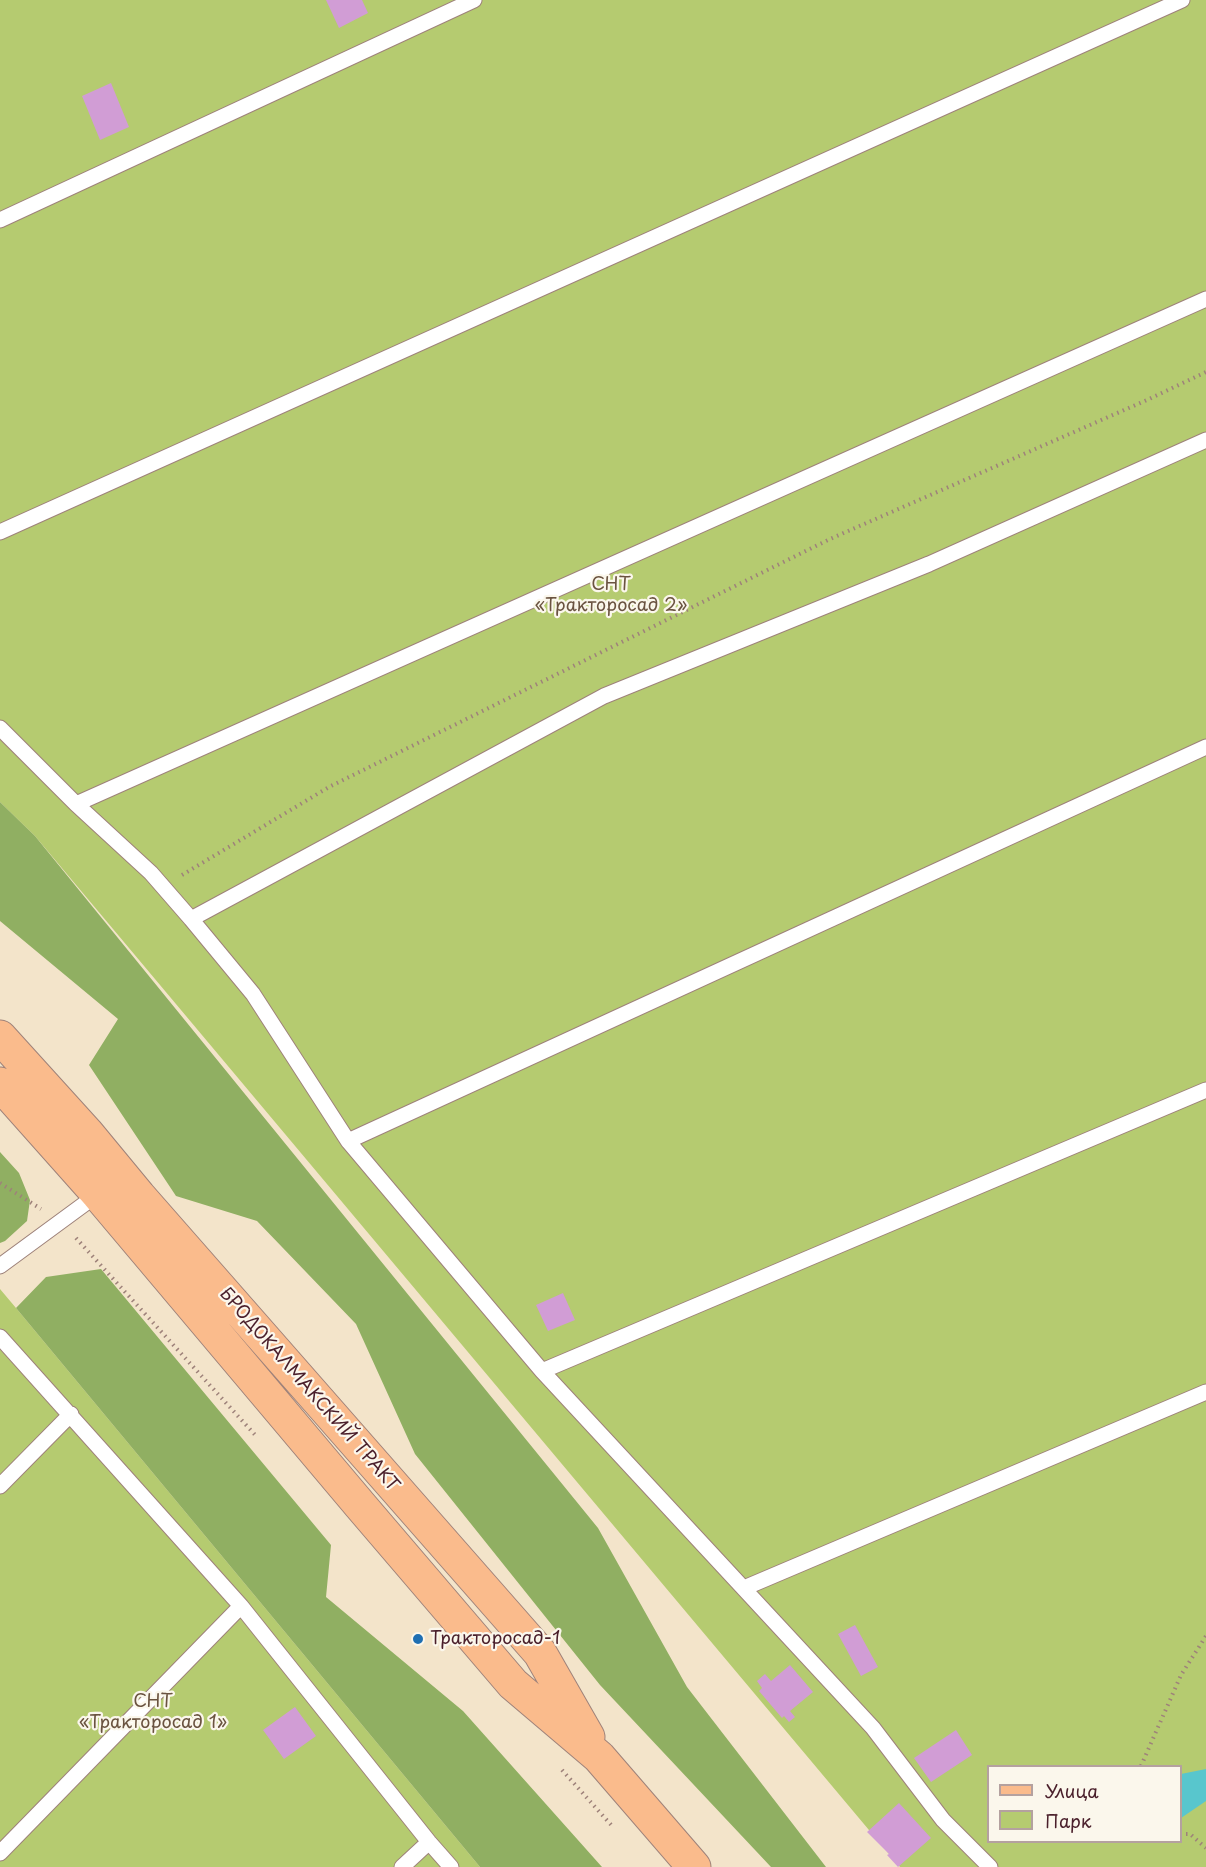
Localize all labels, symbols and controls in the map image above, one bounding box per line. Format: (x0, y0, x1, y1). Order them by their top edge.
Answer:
park label: СНТ «Тракторосад 2» (535, 574, 687, 616)
street label: БРОДОКАЛМАКСКИЙ ТРАКТ (215, 1284, 403, 1496)
place label: Тракторосад-1 (430, 1628, 560, 1650)
marker: Тракторосад-1 (411, 1632, 425, 1646)
park label: СНТ «Тракторосад 1» (79, 1691, 227, 1734)
legend (987, 1765, 1182, 1843)
text: Улица (1045, 1777, 1099, 1804)
text: Парк (1045, 1807, 1091, 1834)

